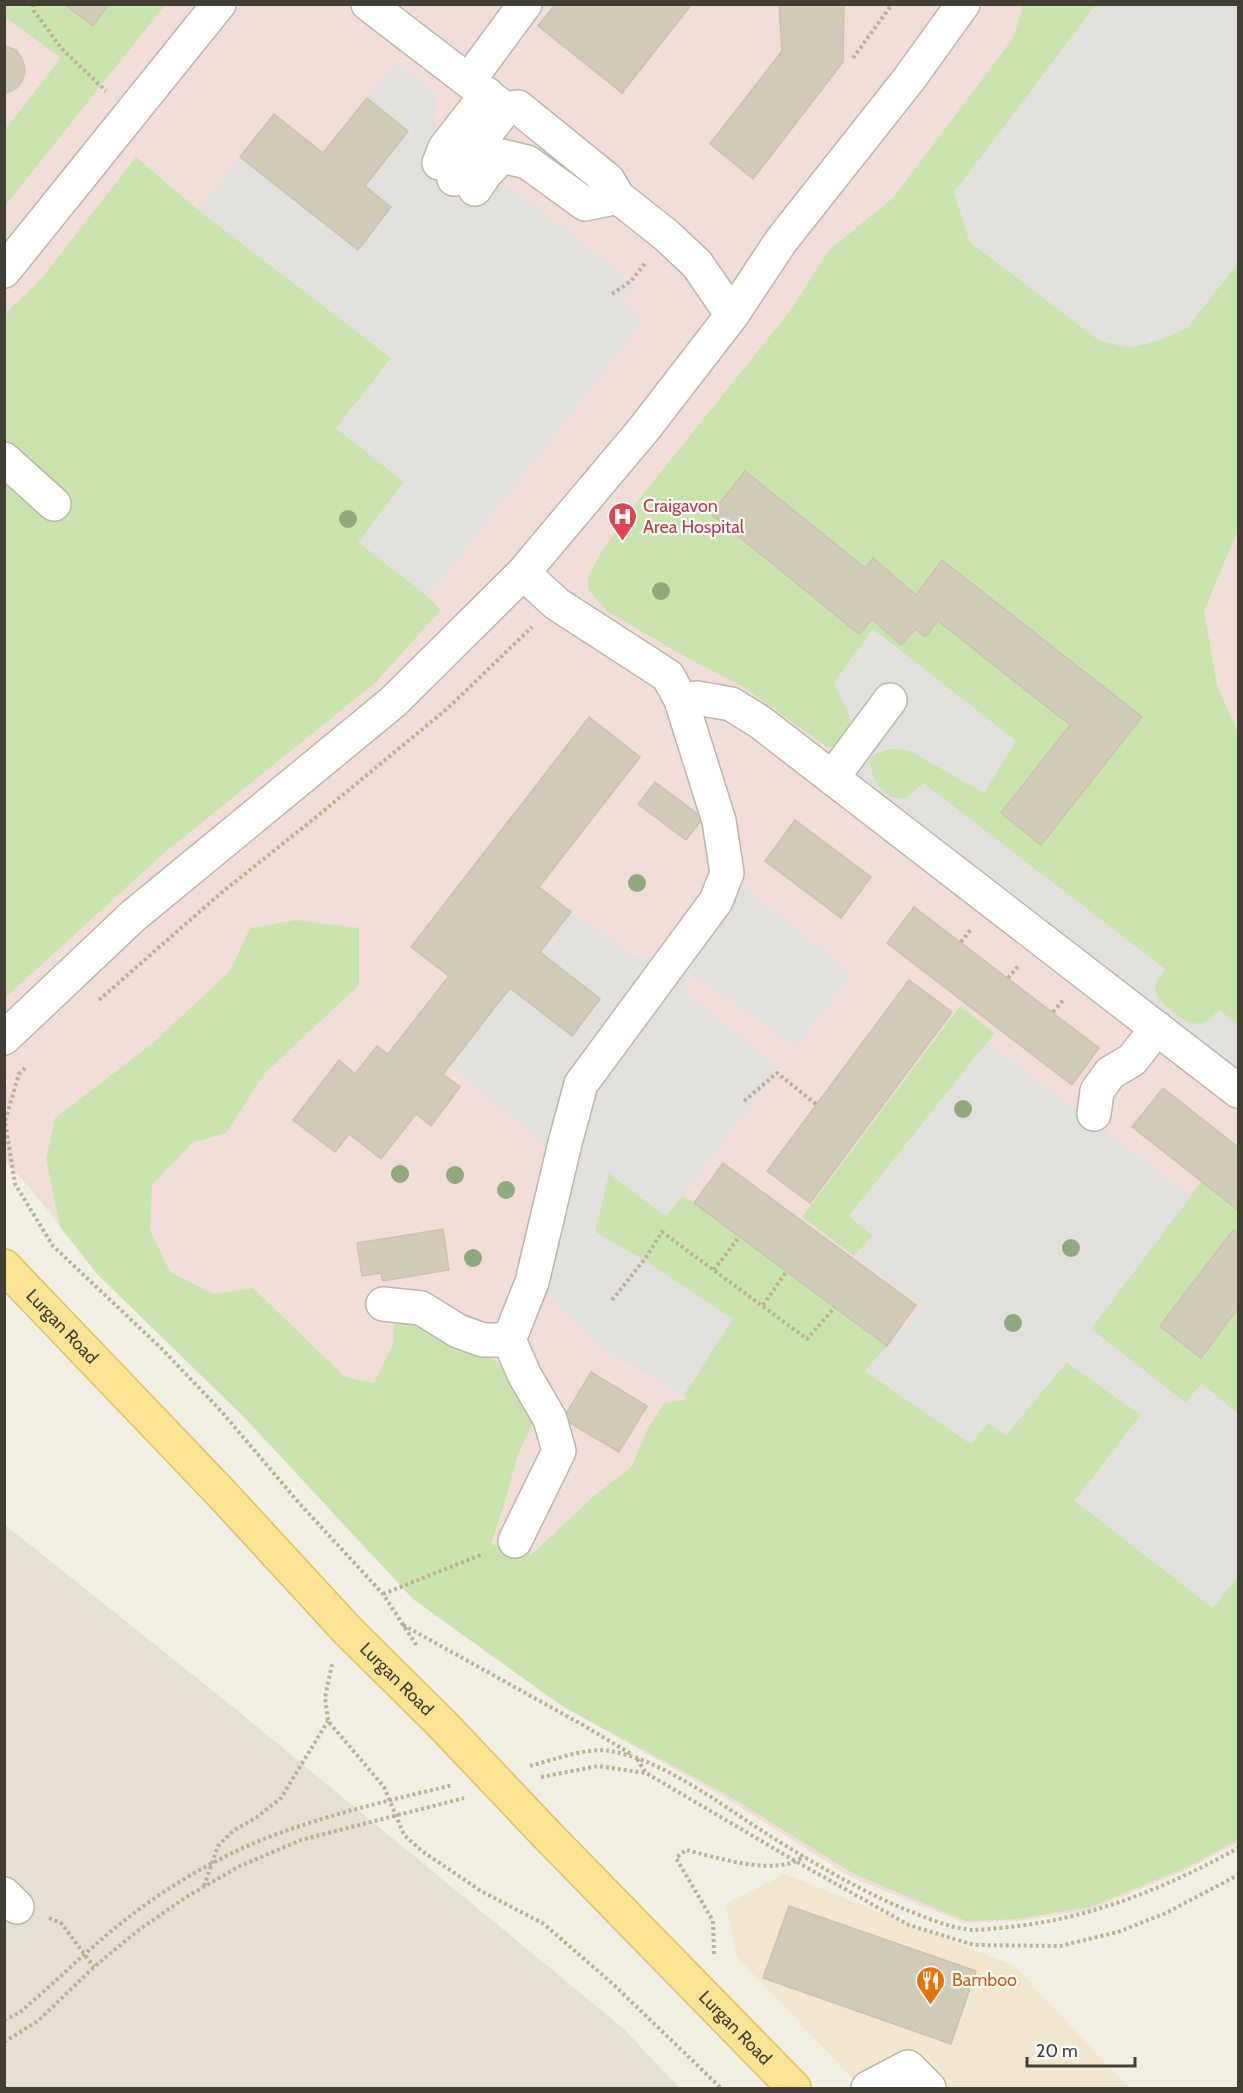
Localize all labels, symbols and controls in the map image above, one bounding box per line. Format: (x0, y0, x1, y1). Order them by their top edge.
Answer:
place label: Craigavon Area Hospital (643, 495, 745, 538)
hospital icon: Craigavon Area Hospital (606, 500, 638, 542)
street label: Lurgan Road (21, 1285, 103, 1369)
street label: Lurgan Road (355, 1638, 438, 1720)
restaurant icon: Bamboo (915, 1964, 947, 2006)
place label: Bamboo (952, 1969, 1017, 1991)
street label: Lurgan Road (694, 1986, 776, 2069)
scale bar (1027, 2030, 1135, 2068)
text: 20 m (1036, 2040, 1078, 2062)

